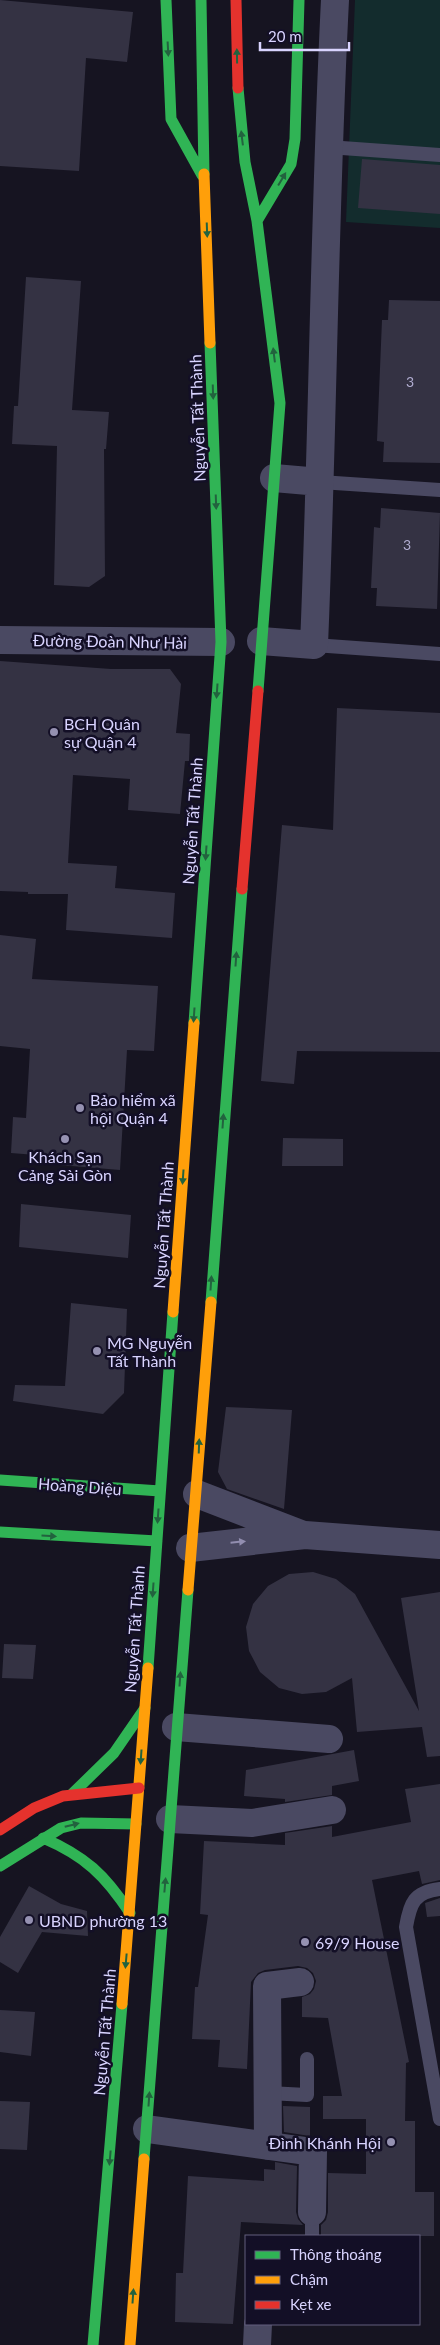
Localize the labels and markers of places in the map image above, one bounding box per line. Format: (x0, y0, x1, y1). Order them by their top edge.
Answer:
place label: BCH Quân sự Quận 4 (64, 714, 140, 751)
marker: BCH Quân sự Quận 4 (48, 726, 60, 738)
place label: Bảo hiểm xã hội Quận 4 (90, 1090, 176, 1127)
marker: Bảo hiểm xã hội Quận 4 (74, 1102, 86, 1114)
marker: Khách Sạn Cảng Sài Gòn (59, 1133, 71, 1145)
place label: Khách Sạn Cảng Sài Gòn (18, 1147, 112, 1184)
place label: MG Nguyễn Tất Thành (107, 1333, 192, 1370)
marker: MG Nguyễn Tất Thành (91, 1345, 103, 1357)
place label: UBND phường 13 (39, 1911, 167, 1930)
marker: UBND phường 13 (23, 1914, 35, 1926)
place label: 69/9 House (315, 1933, 400, 1952)
marker: 69/9 House (299, 1936, 311, 1948)
place label: Đình Khánh Hội (269, 2133, 381, 2152)
marker: Đình Khánh Hội (385, 2136, 397, 2148)

